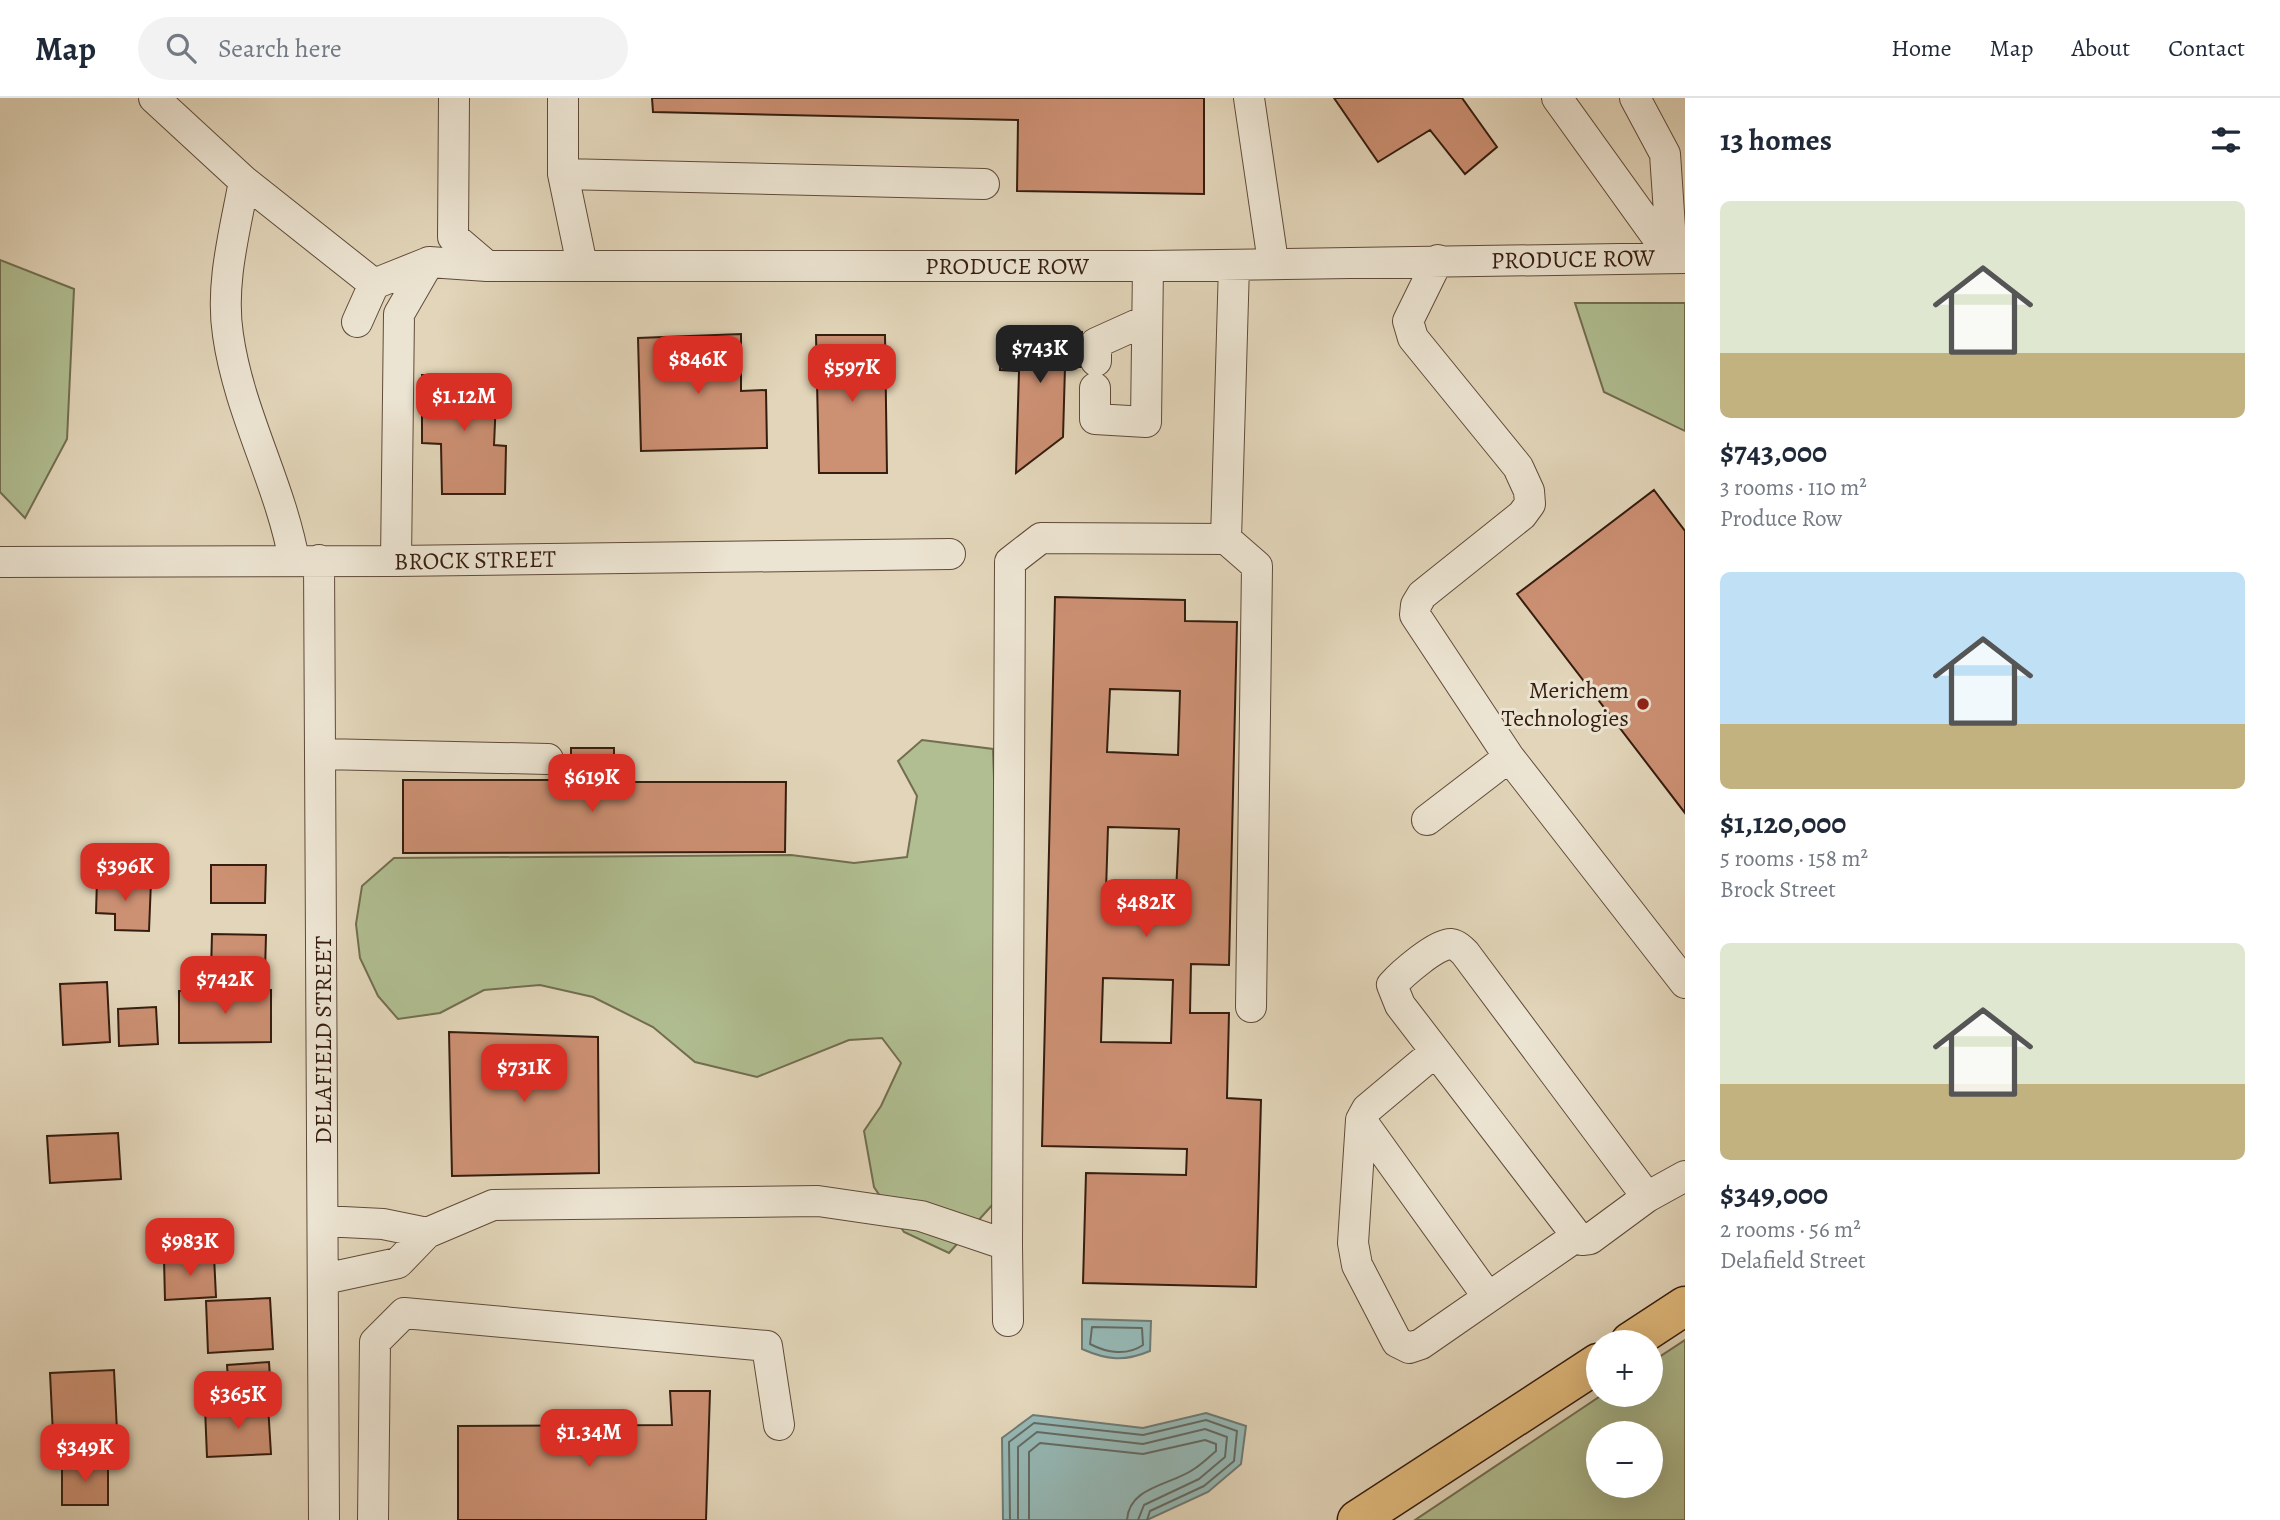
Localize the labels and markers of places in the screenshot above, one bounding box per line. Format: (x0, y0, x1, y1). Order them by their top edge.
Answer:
pin: $743K (991, 326, 1089, 385)
pin: $846K (649, 336, 747, 396)
pin: $597K (803, 344, 901, 404)
pin: $1.12M (407, 374, 521, 433)
place label: Merichem Technologies (1501, 674, 1629, 734)
marker: Merichem Technologies (1635, 696, 1651, 712)
pin: $619K (543, 754, 641, 814)
pin: $396K (76, 844, 174, 903)
pin: $482K (1097, 880, 1195, 939)
pin: $742K (176, 956, 274, 1016)
pin: $731K (475, 1044, 573, 1104)
pin: $983K (141, 1218, 239, 1278)
pin: $365K (189, 1372, 287, 1431)
pin: $1.34M (532, 1410, 646, 1469)
pin: $349K (36, 1424, 134, 1484)

